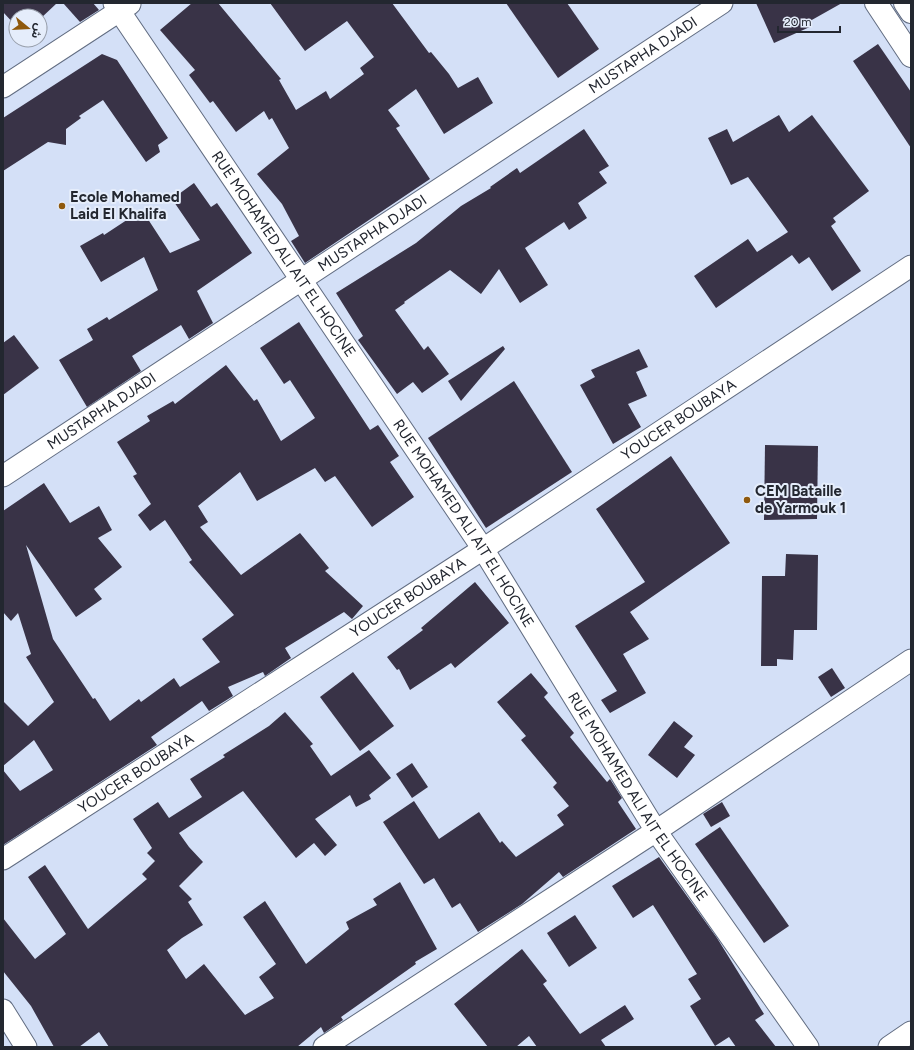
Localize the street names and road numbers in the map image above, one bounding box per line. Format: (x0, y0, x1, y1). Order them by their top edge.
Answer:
street label: MUSTAPHA DJADI (585, 13, 701, 97)
street label: RUE MOHAMED ALI AIT EL HOCINE (208, 148, 360, 360)
street label: MUSTAPHA DJADI (315, 191, 430, 275)
street label: MUSTAPHA DJADI (44, 369, 159, 453)
street label: YOUCER BOUBAYA (618, 375, 740, 464)
street label: RUE MOHAMED ALI AIT EL HOCINE (389, 416, 538, 631)
street label: YOUCER BOUBAYA (347, 554, 469, 641)
street label: RUE MOHAMED ALI AIT EL HOCINE (564, 689, 711, 905)
street label: YOUCER BOUBAYA (75, 729, 197, 817)

